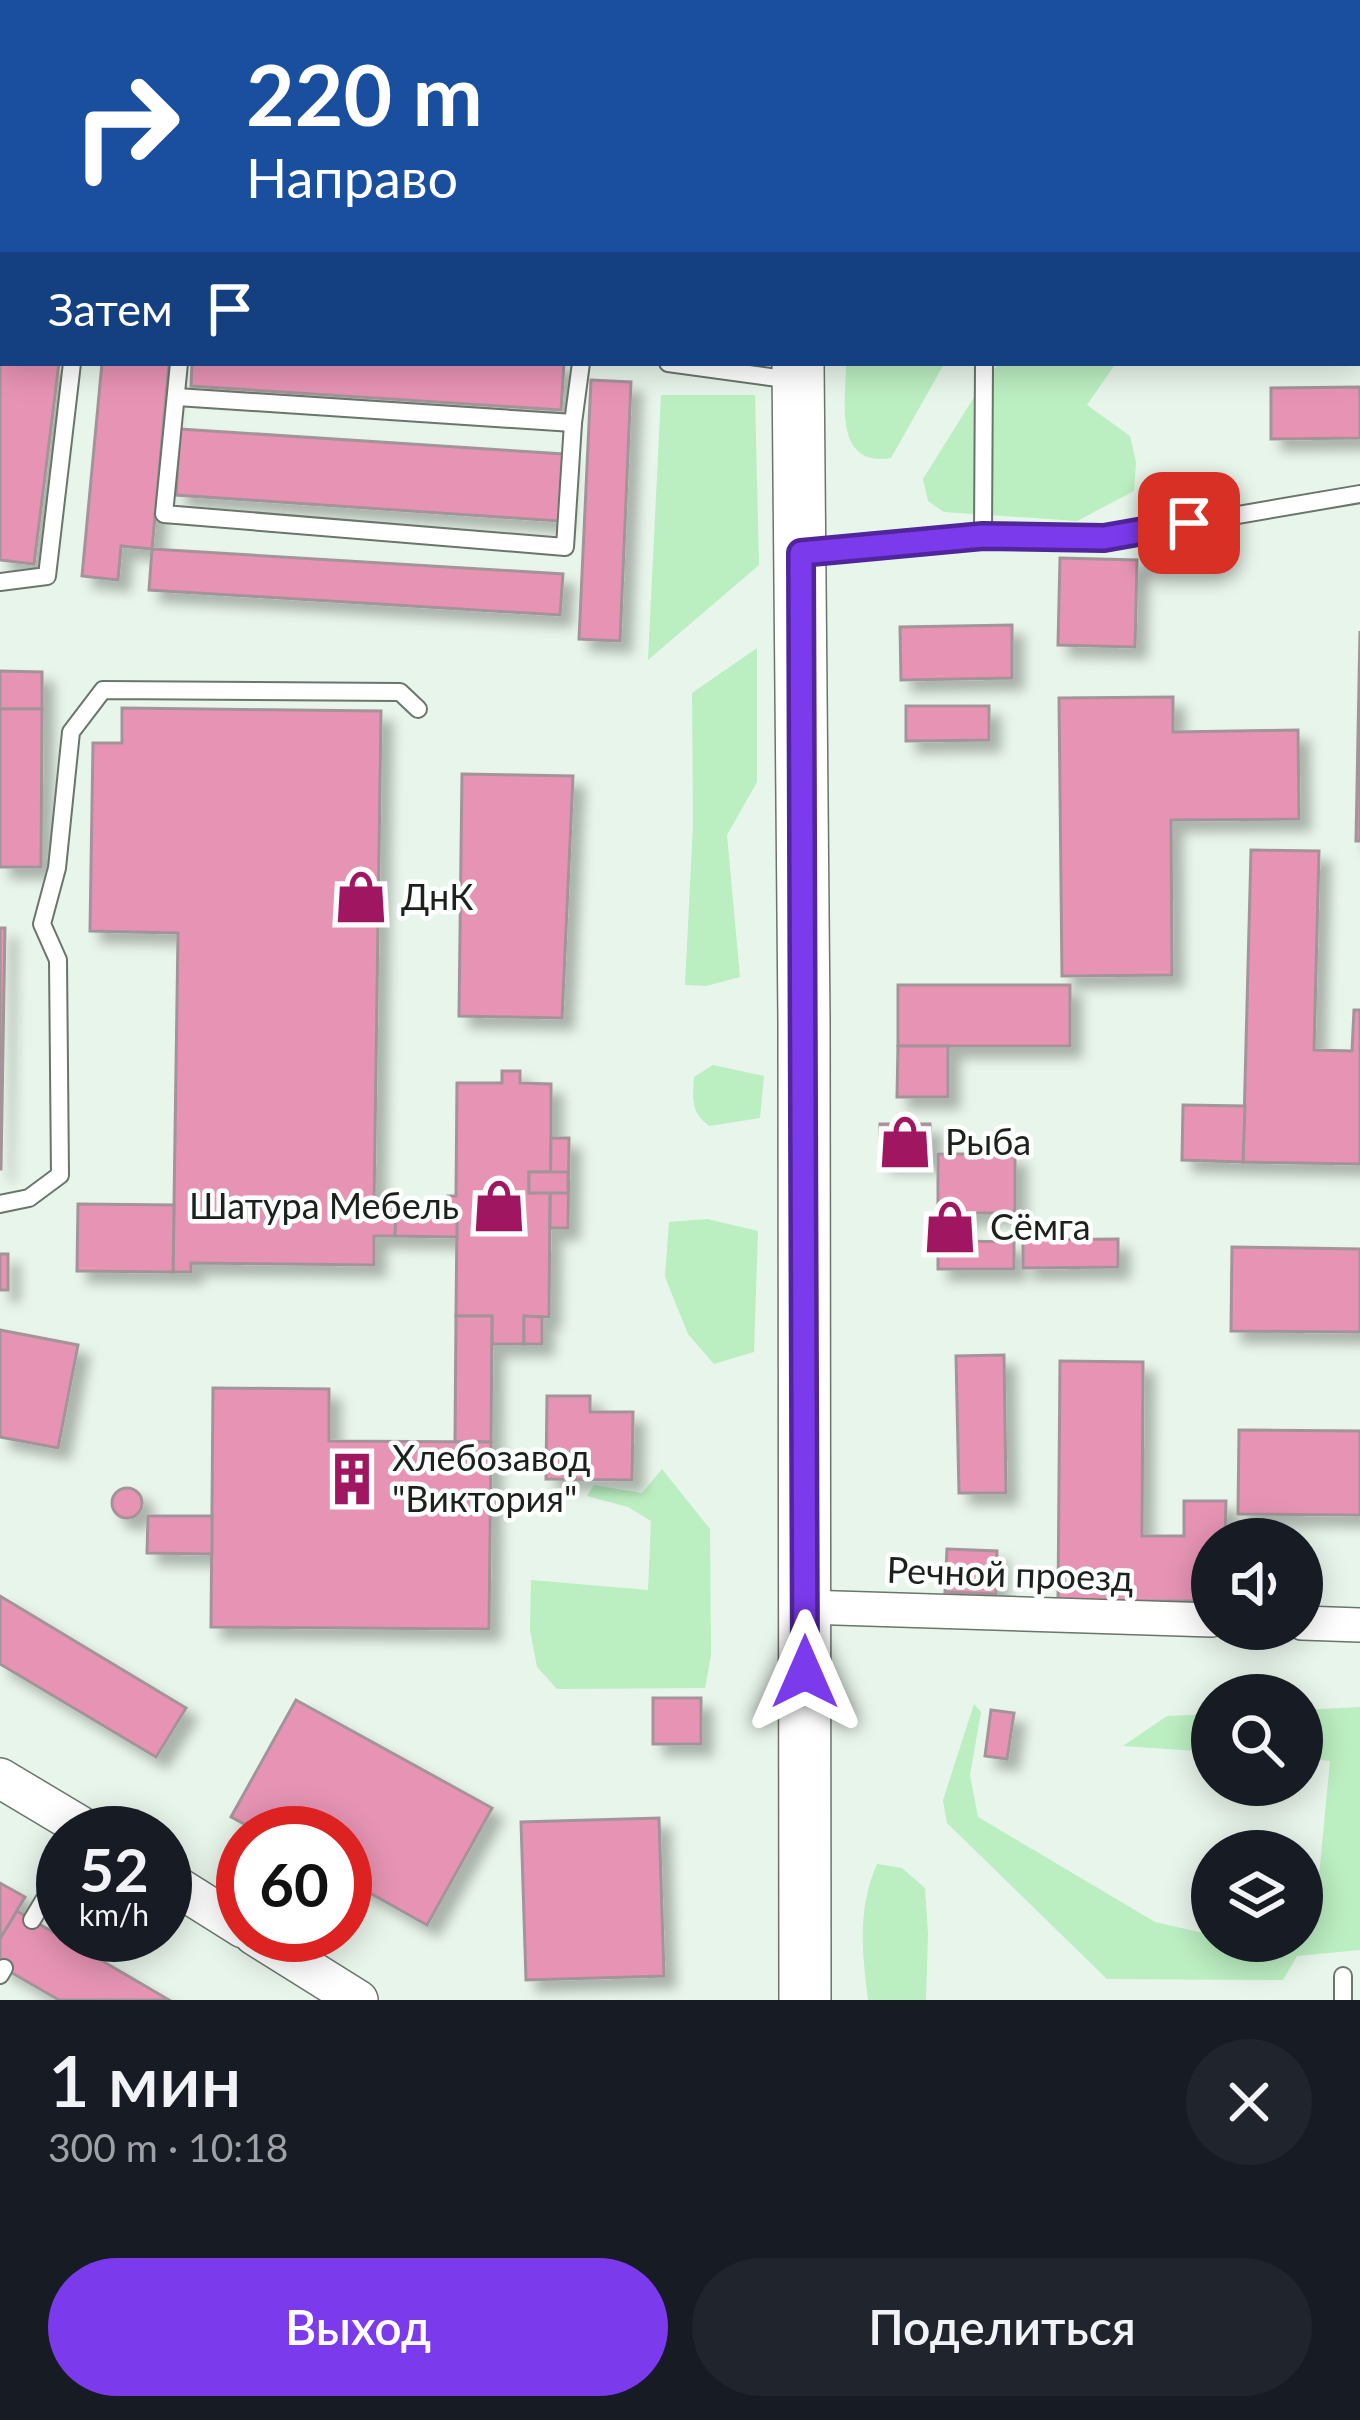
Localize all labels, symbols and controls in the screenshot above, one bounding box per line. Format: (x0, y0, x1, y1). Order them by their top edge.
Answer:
text: 220 m (246, 43, 483, 144)
icon: right (48, 48, 204, 204)
text: Направо (246, 145, 458, 210)
icon: arrive (197, 276, 263, 342)
text: Затем (48, 282, 173, 336)
pin (1138, 472, 1240, 574)
icon: arrive (1156, 490, 1222, 556)
shop icon: ДнК (332, 868, 390, 926)
place label: ДнК (401, 874, 473, 918)
shop icon: Рыба (876, 1113, 934, 1171)
place label: Рыба (945, 1119, 1031, 1163)
shop icon: Шатура Мебель (470, 1177, 528, 1235)
place label: Шатура Мебель (189, 1183, 459, 1227)
shop icon: Сёмга (921, 1198, 979, 1256)
place label: Сёмга (990, 1204, 1091, 1248)
place label: Хлебозавод "Виктория" (392, 1435, 591, 1520)
building icon: Хлебозавод "Виктория" (323, 1450, 381, 1508)
map controls (1191, 1518, 1323, 1962)
button: sound (1191, 1518, 1323, 1650)
street label: Речной проезд (886, 1547, 1134, 1599)
position arrow (742, 1609, 868, 1735)
button: search (1191, 1674, 1323, 1806)
speed limit sign: 60 (216, 1806, 372, 1962)
button: layers (1191, 1830, 1323, 1962)
text: 52 (79, 1833, 149, 1905)
text: km/h (79, 1896, 149, 1932)
text: 1 мин (48, 2036, 241, 2122)
button: close (1186, 2039, 1312, 2165)
text: 300 m · 10:18 (48, 2124, 288, 2170)
button: Выход (48, 2258, 668, 2396)
button: Поделиться (692, 2258, 1312, 2396)

